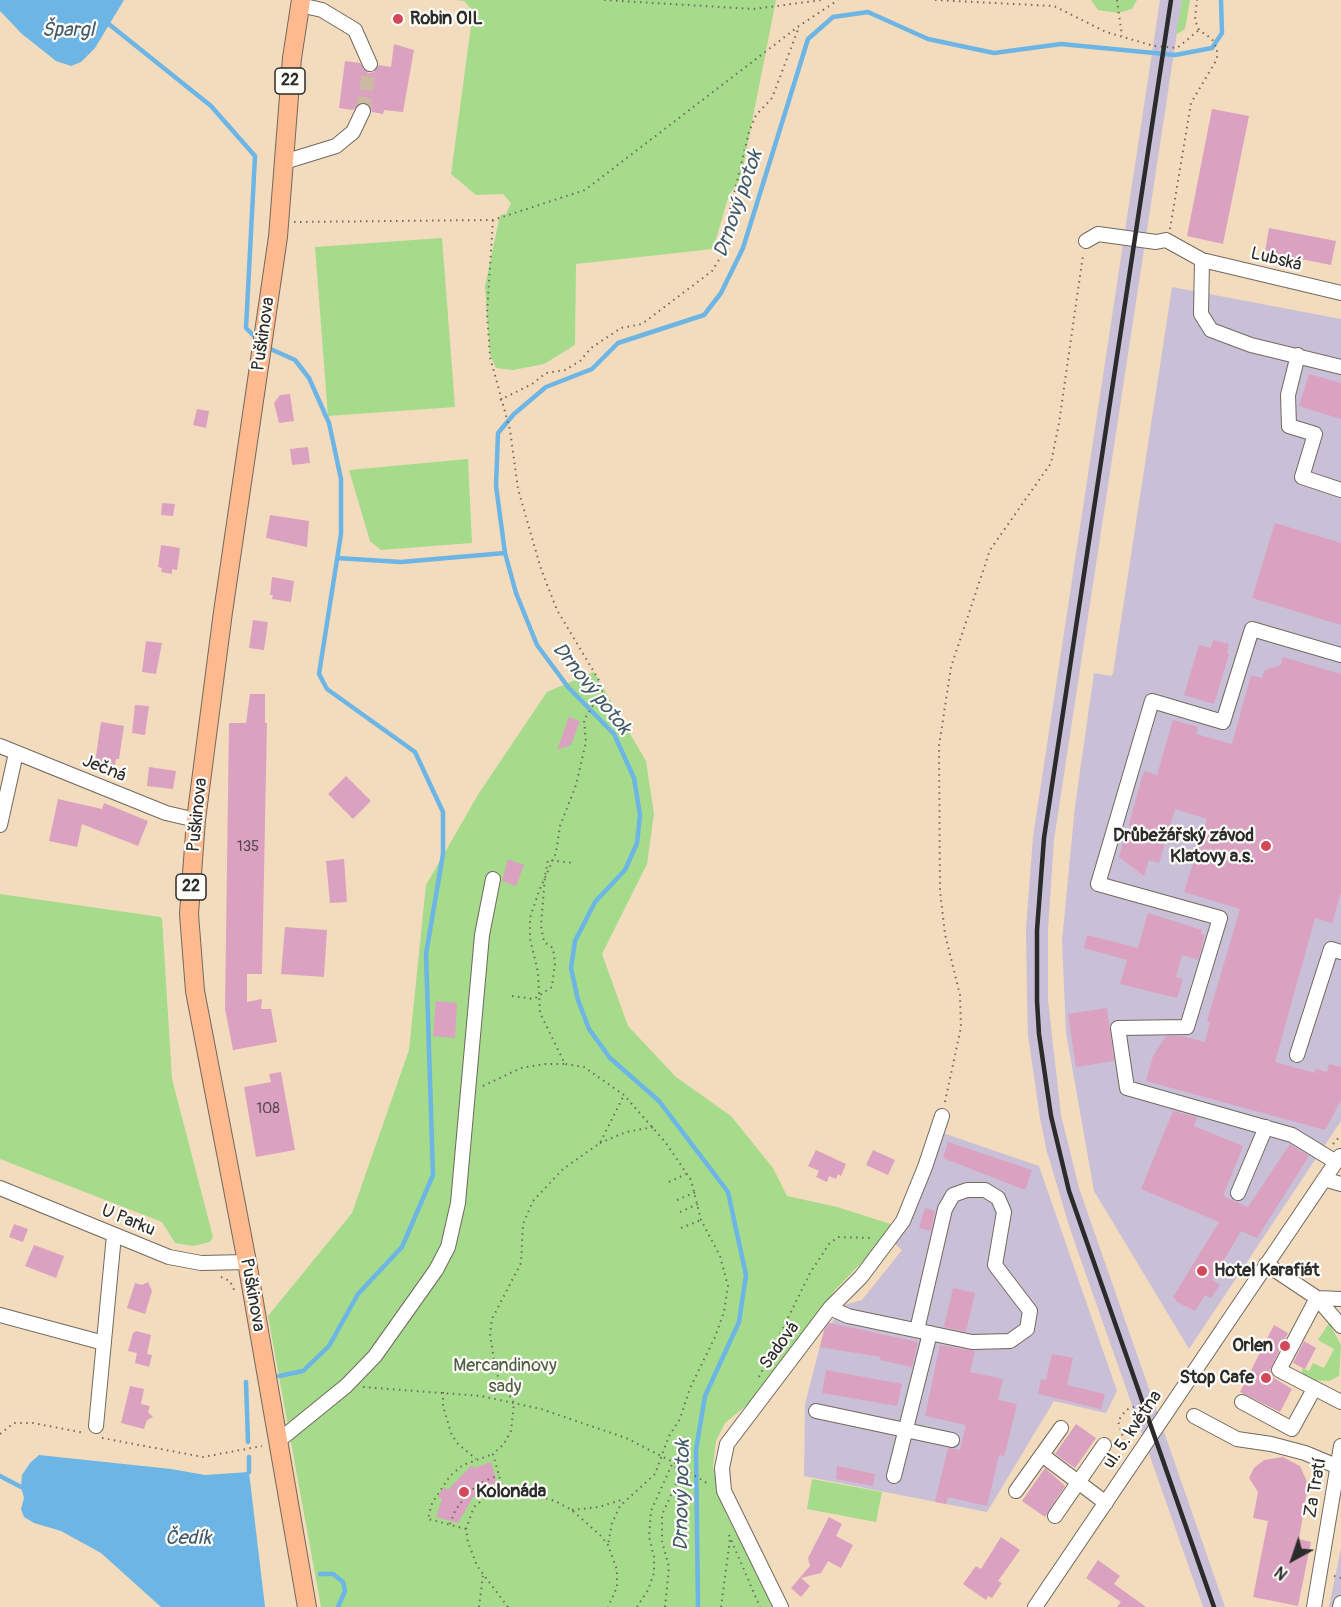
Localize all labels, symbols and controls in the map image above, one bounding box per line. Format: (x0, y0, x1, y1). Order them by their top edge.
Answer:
place label: Robin OIL (410, 8, 483, 30)
marker: Robin OIL (391, 12, 405, 26)
water label: Špargl (42, 19, 94, 43)
road number: 22 (275, 68, 305, 94)
water label: Drnový potok (710, 147, 768, 261)
street label: Lubská (1248, 243, 1304, 277)
street label: Puškinova (248, 296, 280, 372)
water label: Drnový potok (547, 638, 635, 740)
street label: Ječná (79, 750, 129, 788)
street label: Puškinova (183, 777, 213, 853)
place label: Drůbežářský závod Klatovy a.s. (1113, 825, 1254, 868)
house number: 135 (237, 838, 259, 856)
marker: Drůbežářský závod Klatovy a.s. (1259, 839, 1273, 853)
road number: 22 (176, 874, 206, 900)
house number: 108 (256, 1100, 280, 1118)
street label: U Parku (98, 1200, 158, 1242)
street label: Puškinova (235, 1257, 269, 1333)
place label: Hotel Karafiát (1214, 1260, 1320, 1282)
marker: Hotel Karafiát (1195, 1264, 1209, 1278)
street label: Sadová (756, 1318, 804, 1374)
place label: Orlen (1232, 1335, 1273, 1357)
marker: Orlen (1278, 1339, 1292, 1353)
park label: Mercandinovy sady (453, 1355, 557, 1398)
place label: Stop Cafe (1179, 1367, 1254, 1389)
marker: Stop Cafe (1259, 1371, 1273, 1385)
street label: ul. 5. května (1099, 1387, 1167, 1473)
water label: Drnový potok (670, 1439, 696, 1551)
street label: Za Tratí (1300, 1456, 1332, 1520)
place label: Kolonáda (476, 1481, 546, 1503)
marker: Kolonáda (457, 1485, 471, 1499)
water label: Čedík (165, 1527, 211, 1551)
north arrow (1263, 1529, 1323, 1589)
text: N (1271, 1562, 1292, 1584)

